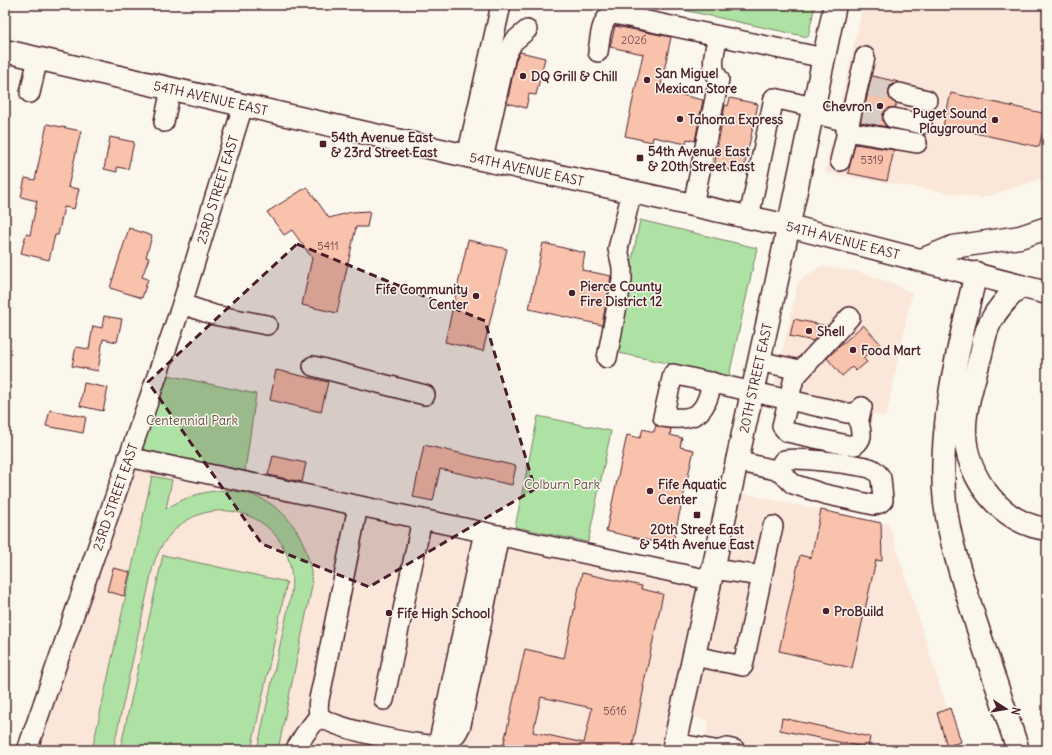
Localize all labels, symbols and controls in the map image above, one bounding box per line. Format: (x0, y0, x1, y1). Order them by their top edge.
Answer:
house number: 2026 (621, 33, 647, 47)
place label: San Miguel Mexican Store (655, 65, 737, 97)
place label: DQ Grill & Chill (531, 68, 618, 85)
marker: DQ Grill & Chill (518, 71, 528, 81)
marker: San Miguel Mexican Store (642, 75, 652, 85)
street label: 54TH AVENUE EAST (152, 77, 270, 119)
place label: Chevron (823, 98, 872, 115)
marker: Chevron (875, 101, 885, 111)
place label: Puget Sound Playground (913, 105, 987, 137)
place label: Tahoma Express (688, 111, 783, 128)
marker: Tahoma Express (675, 114, 685, 124)
marker: Puget Sound Playground (990, 115, 1000, 125)
place label: 54th Avenue East & 23rd Street East (331, 129, 438, 161)
street label: 23RD STREET EAST (193, 133, 243, 246)
marker: 54th Avenue East & 23rd Street East (318, 139, 328, 149)
place label: 54th Avenue East & 20th Street East (648, 143, 755, 175)
street label: 54TH AVENUE EAST (468, 149, 586, 190)
marker: 54th Avenue East & 20th Street East (635, 153, 645, 163)
house number: 5319 (860, 153, 884, 167)
street label: 54TH AVENUE EAST (784, 218, 901, 263)
house number: 5411 (317, 239, 339, 253)
place label: Pierce County Fire District 12 (580, 278, 662, 310)
place label: Fife Community Center (375, 281, 469, 313)
marker: Pierce County Fire District 12 (567, 288, 577, 298)
marker: Fife Community Center (471, 291, 481, 301)
street label: 20TH STREET EAST (735, 321, 776, 435)
place label: Shell (817, 323, 845, 340)
marker: Shell (804, 326, 814, 336)
place label: Food Mart (861, 342, 921, 359)
marker: Food Mart (848, 345, 858, 355)
park label: Centennial Park (146, 412, 238, 429)
street label: 23RD STREET EAST (89, 441, 142, 553)
park label: Colburn Park (524, 476, 600, 493)
place label: Fife Aquatic Center (658, 476, 727, 508)
marker: Fife Aquatic Center (645, 486, 655, 496)
marker: 20th Street East & 54th Avenue East (692, 510, 702, 520)
place label: 20th Street East & 54th Avenue East (640, 521, 755, 553)
place label: ProBuild (834, 603, 884, 620)
place label: Fife High School (397, 605, 490, 622)
marker: ProBuild (821, 606, 831, 616)
marker: Fife High School (384, 608, 394, 618)
north arrow (986, 689, 1026, 729)
house number: 5616 (603, 704, 627, 718)
text: N (1008, 706, 1023, 716)

